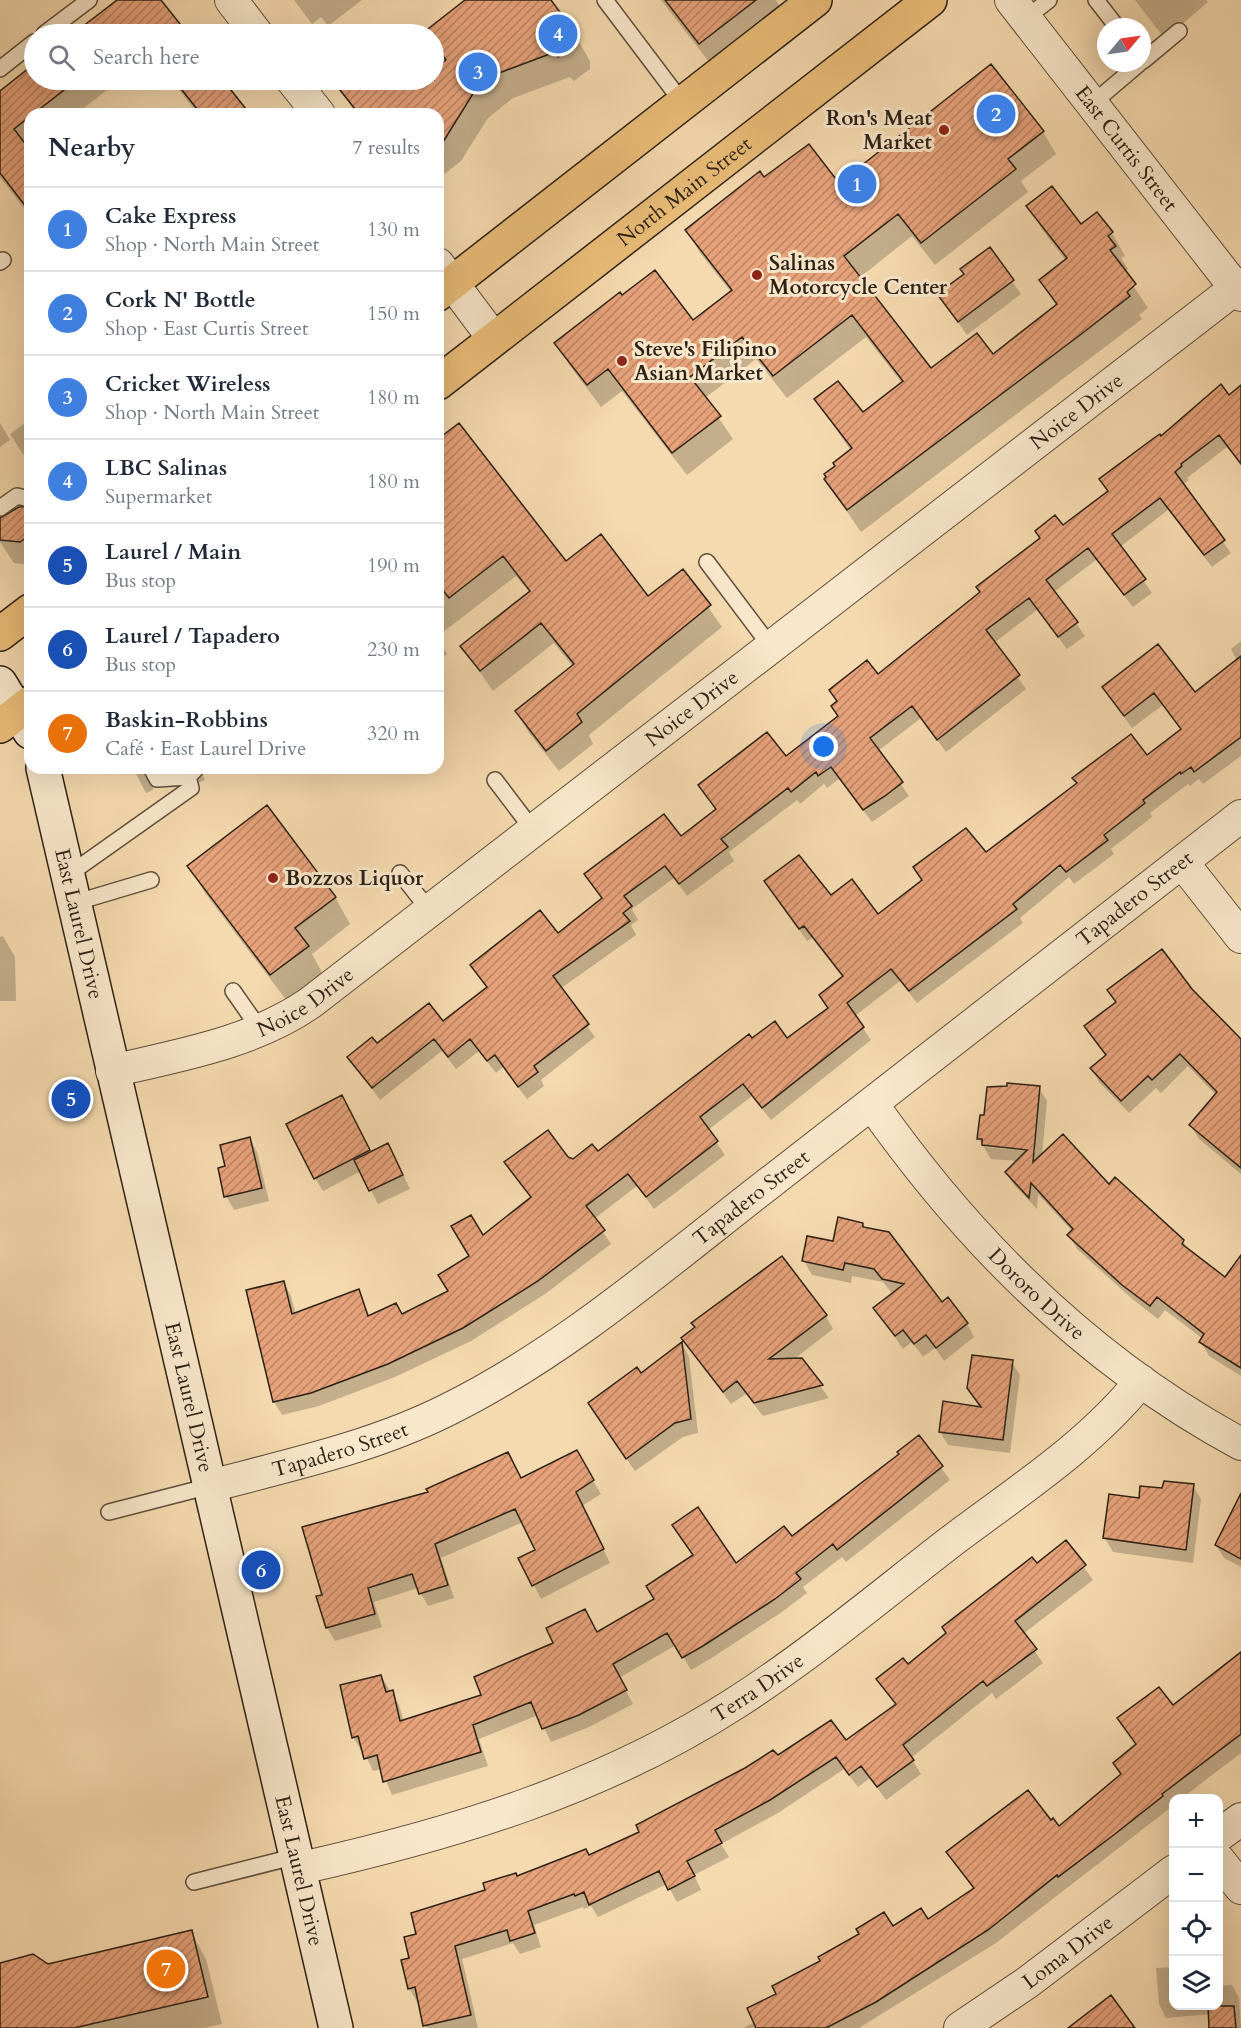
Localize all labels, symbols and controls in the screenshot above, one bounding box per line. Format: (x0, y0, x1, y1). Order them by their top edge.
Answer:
pin: 4 (538, 12, 578, 57)
north arrow (1097, 18, 1151, 72)
search box (24, 24, 444, 90)
icon: search (45, 41, 78, 74)
text: Search here (93, 42, 200, 72)
pin: 3 (458, 50, 498, 94)
street label: East Curtis Street (1068, 79, 1185, 218)
pin: 2 (976, 92, 1016, 136)
place label: Ron's Meat Market (826, 104, 933, 157)
marker: Ron's Meat Market (937, 123, 951, 137)
street label: North Main Street (611, 129, 758, 253)
text: Nearby (48, 130, 136, 165)
text: 7 results (352, 134, 420, 161)
pin: 1 (838, 162, 876, 207)
text: Cake Express (105, 201, 236, 231)
text: 1 (62, 216, 73, 243)
text: 130 m (367, 216, 420, 243)
text: Shop · North Main Street (105, 231, 319, 258)
place label: Salinas Motorcycle Center (769, 249, 948, 302)
marker: Salinas Motorcycle Center (750, 268, 764, 282)
text: Cork N' Bottle (105, 285, 256, 315)
text: 2 (62, 300, 73, 327)
text: 150 m (367, 300, 420, 327)
text: Shop · East Curtis Street (105, 315, 308, 342)
place label: Steve's Filipino Asian Market (634, 335, 777, 388)
marker: Steve's Filipino Asian Market (615, 354, 629, 368)
street label: Noice Drive (1024, 366, 1129, 456)
text: Cricket Wireless (105, 369, 271, 399)
text: 3 (62, 384, 73, 411)
text: 180 m (367, 384, 420, 411)
text: Shop · North Main Street (105, 399, 319, 426)
text: LBC Salinas (105, 453, 227, 483)
text: 4 (62, 468, 73, 495)
text: 180 m (367, 468, 420, 495)
text: Supermarket (105, 483, 212, 510)
text: Laurel / Main (105, 537, 241, 567)
text: 5 (62, 552, 73, 579)
text: 190 m (367, 552, 420, 579)
text: Bus stop (105, 567, 176, 594)
text: Laurel / Tapadero (105, 621, 280, 651)
text: 6 (62, 636, 73, 663)
text: 230 m (367, 636, 420, 663)
text: Bus stop (105, 651, 176, 678)
street label: Noice Drive (639, 663, 744, 754)
text: Baskin-Robbins (105, 705, 268, 735)
text: 7 (62, 720, 73, 747)
text: 320 m (367, 720, 420, 747)
your location (809, 732, 838, 761)
text: Café · East Laurel Drive (105, 735, 306, 762)
street label: Tapadero Street (1070, 844, 1199, 953)
street label: East Laurel Drive (48, 846, 111, 1002)
place label: Bozzos Liquor (285, 864, 424, 893)
marker: Bozzos Liquor (266, 871, 280, 885)
street label: Noice Drive (252, 960, 360, 1044)
pin: 5 (52, 1076, 90, 1122)
street label: Tapadero Street (687, 1143, 816, 1252)
street label: Dororo Drive (982, 1241, 1091, 1347)
street label: East Laurel Drive (158, 1319, 221, 1475)
street label: Tapadero Street (269, 1414, 413, 1484)
pin: 6 (242, 1548, 280, 1592)
street label: Terra Drive (706, 1646, 810, 1729)
street label: East Laurel Drive (268, 1792, 331, 1949)
map controls (1169, 1794, 1223, 2010)
button: + (1169, 1794, 1223, 1848)
button: − (1169, 1848, 1223, 1902)
button: locate (1169, 1902, 1223, 1956)
street label: Loma Drive (1016, 1908, 1119, 1996)
pin: 7 (146, 1946, 186, 1992)
button: layers (1169, 1956, 1223, 2010)

